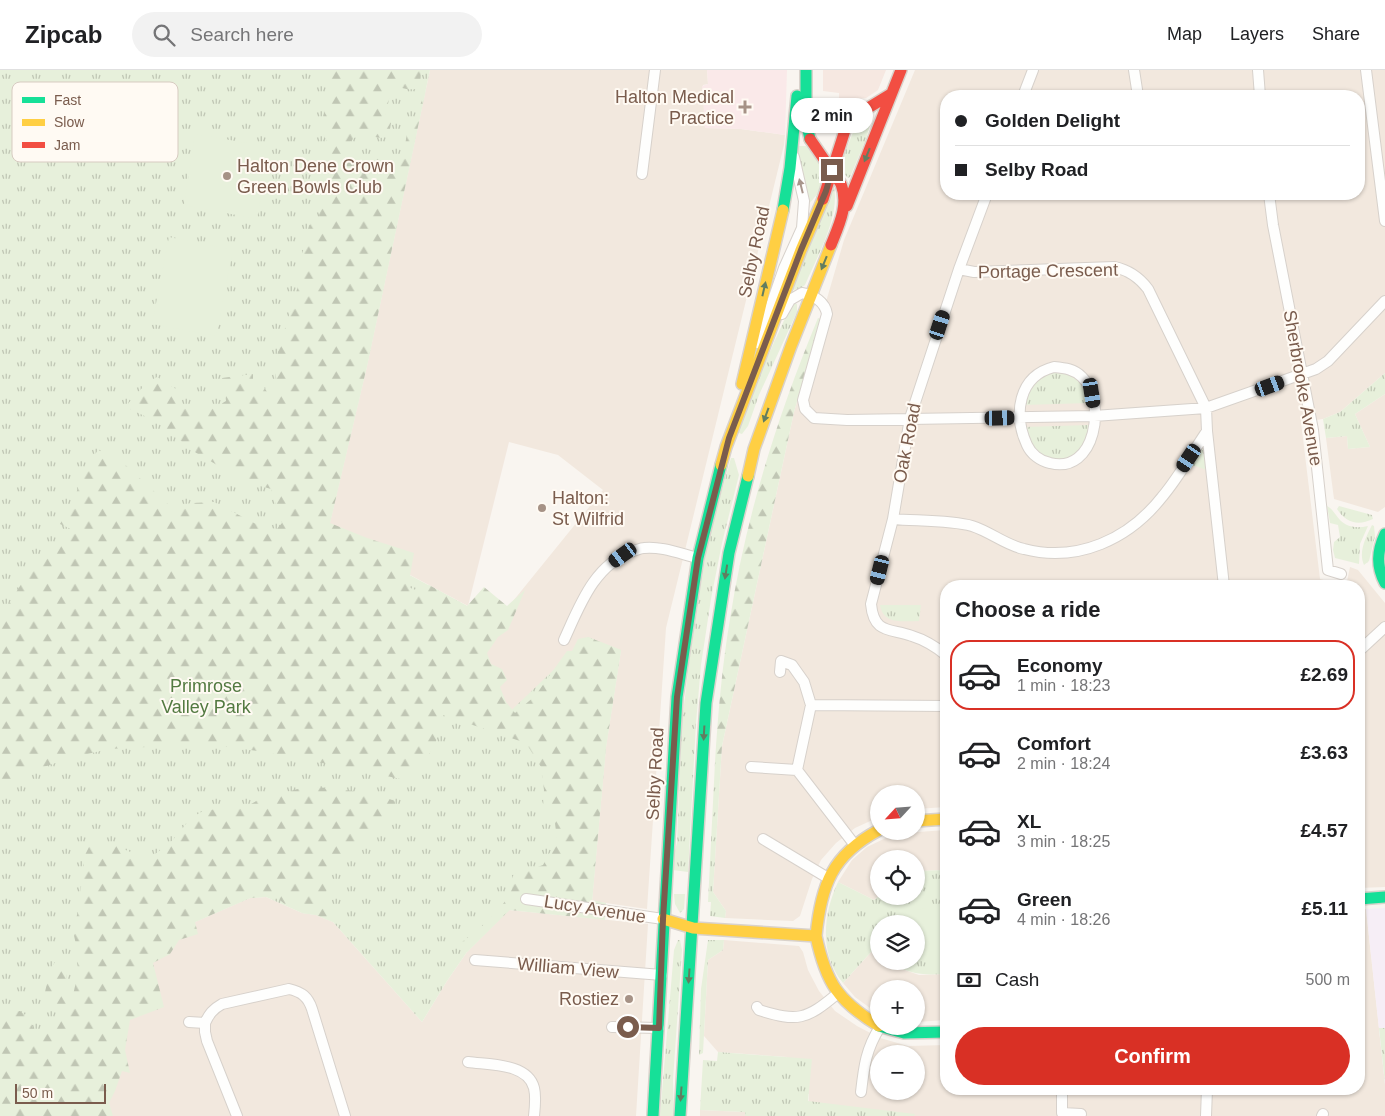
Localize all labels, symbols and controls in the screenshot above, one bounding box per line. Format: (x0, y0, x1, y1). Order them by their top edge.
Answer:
search box (132, 12, 482, 57)
text: Zipcab (25, 21, 102, 48)
icon: search (150, 21, 178, 49)
text: Search here (190, 24, 294, 45)
text: Map (1167, 24, 1202, 44)
text: Layers (1230, 24, 1284, 44)
text: Share (1312, 24, 1360, 44)
legend (12, 82, 178, 162)
place label: Halton Medical Practice (615, 87, 734, 128)
text: Fast (54, 92, 81, 108)
callout: 2 min (791, 98, 873, 132)
marker: Halton Medical Practice (738, 100, 752, 114)
text: 2 min (811, 107, 853, 124)
text: Golden Delight (985, 110, 1120, 131)
text: Slow (54, 114, 85, 130)
text: Jam (54, 137, 80, 153)
one-way arrow (863, 148, 871, 163)
place label: Halton Dene Crown Green Bowls Club (237, 156, 394, 197)
route end (821, 159, 843, 181)
text: Selby Road (985, 159, 1088, 180)
marker: Halton Dene Crown Green Bowls Club (221, 170, 233, 182)
one-way arrow (797, 178, 805, 193)
street label: Selby Road (735, 204, 773, 300)
one-way arrow (819, 256, 827, 270)
street label: Portage Crescent (978, 260, 1118, 282)
one-way arrow (760, 281, 768, 296)
car (928, 308, 951, 342)
street label: Sherbrooke Avenue (1279, 309, 1327, 467)
car (1253, 374, 1286, 398)
car (1082, 377, 1101, 409)
street label: Oak Road (889, 401, 925, 485)
one-way arrow (762, 407, 769, 422)
car (984, 410, 1015, 426)
car (1174, 441, 1203, 475)
place label: Halton: St Wilfrid (552, 488, 624, 529)
marker: Halton: St Wilfrid (536, 502, 548, 514)
car (606, 540, 639, 570)
car (869, 554, 890, 586)
one-way arrow (722, 564, 730, 580)
text: Choose a ride (955, 597, 1100, 622)
icon: car (957, 653, 1002, 698)
text: Economy (1017, 655, 1103, 676)
text: £2.69 (1300, 664, 1348, 685)
park label: Primrose Valley Park (161, 676, 252, 717)
text: 1 min · 18:23 (1017, 677, 1110, 694)
one-way arrow (700, 725, 708, 741)
street label: Selby Road (643, 727, 667, 821)
icon: car (957, 731, 1002, 776)
text: Comfort (1017, 733, 1091, 754)
text: £3.63 (1300, 742, 1348, 763)
text: 2 min · 18:24 (1017, 755, 1110, 772)
north arrow (870, 785, 925, 840)
map controls (870, 785, 925, 1100)
icon: car (957, 809, 1002, 854)
text: XL (1017, 811, 1041, 832)
text: £4.57 (1300, 820, 1348, 841)
text: 3 min · 18:25 (1017, 833, 1110, 850)
button: locate (870, 850, 925, 905)
icon: car (957, 887, 1002, 932)
text: Green (1017, 889, 1072, 910)
street label: Lucy Avenue (543, 891, 647, 927)
text: £5.11 (1302, 898, 1348, 919)
text: 4 min · 18:26 (1017, 911, 1110, 928)
button: layers (870, 915, 925, 970)
street label: William View (516, 954, 621, 982)
icon: cash (955, 966, 983, 994)
one-way arrow (685, 968, 693, 984)
text: Cash (995, 969, 1039, 990)
text: 500 m (1306, 971, 1350, 988)
button: + (870, 980, 925, 1035)
place label: Rostiez (559, 989, 619, 1009)
marker: Rostiez (623, 993, 635, 1005)
route start (617, 1016, 639, 1038)
button: Confirm (955, 1027, 1350, 1085)
button: − (870, 1045, 925, 1100)
scale bar (15, 1081, 106, 1104)
text: 50 m (22, 1085, 53, 1101)
one-way arrow (677, 1086, 685, 1102)

